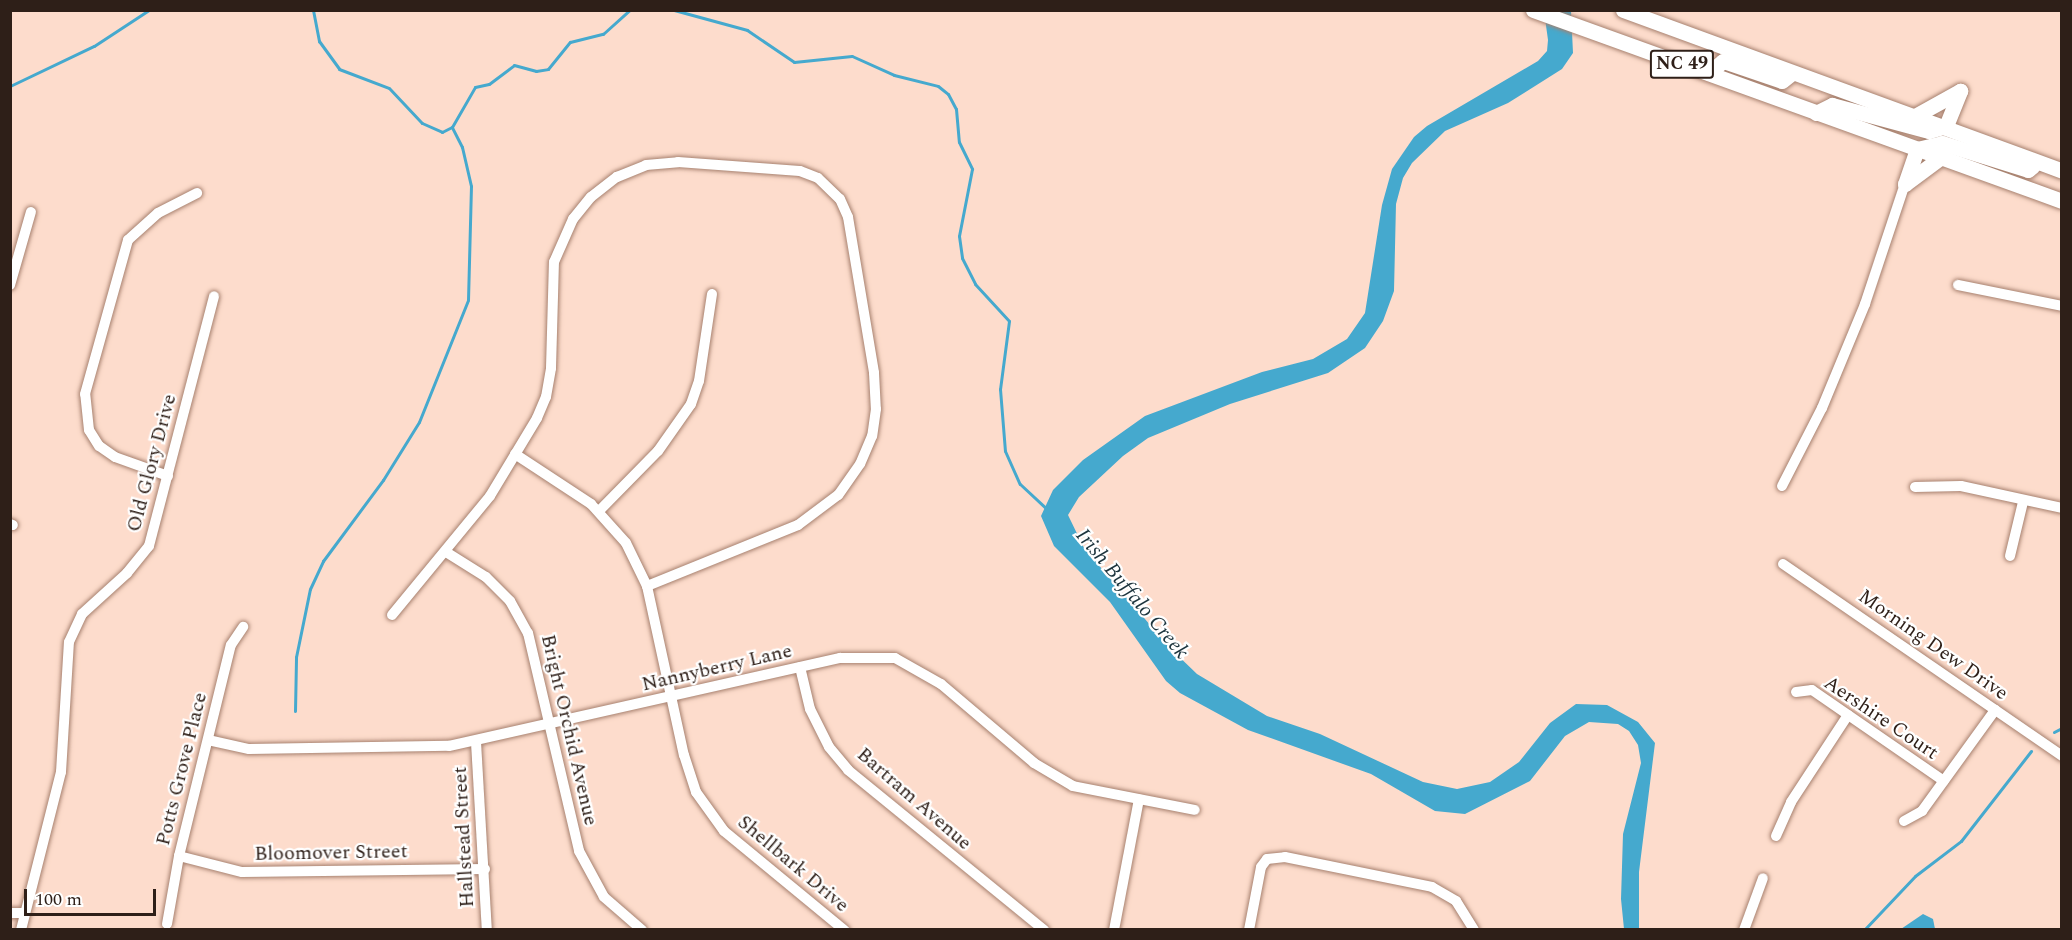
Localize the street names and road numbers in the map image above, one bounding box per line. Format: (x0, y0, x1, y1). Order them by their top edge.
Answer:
road number: NC 49 (1649, 49, 1715, 79)
street label: Old Glory Drive (122, 391, 182, 535)
street label: Morning Dew Drive (1853, 584, 2013, 706)
street label: Bright Orchid Avenue (535, 632, 603, 828)
street label: Nannyberry Lane (640, 639, 794, 697)
street label: Aershire Court (1819, 671, 1943, 765)
street label: Potts Grove Place (151, 690, 213, 848)
street label: Bartram Avenue (852, 743, 976, 855)
street label: Hallstead Street (448, 766, 480, 908)
street label: Shellbark Drive (732, 811, 854, 917)
street label: Bloomover Street (254, 840, 408, 866)

